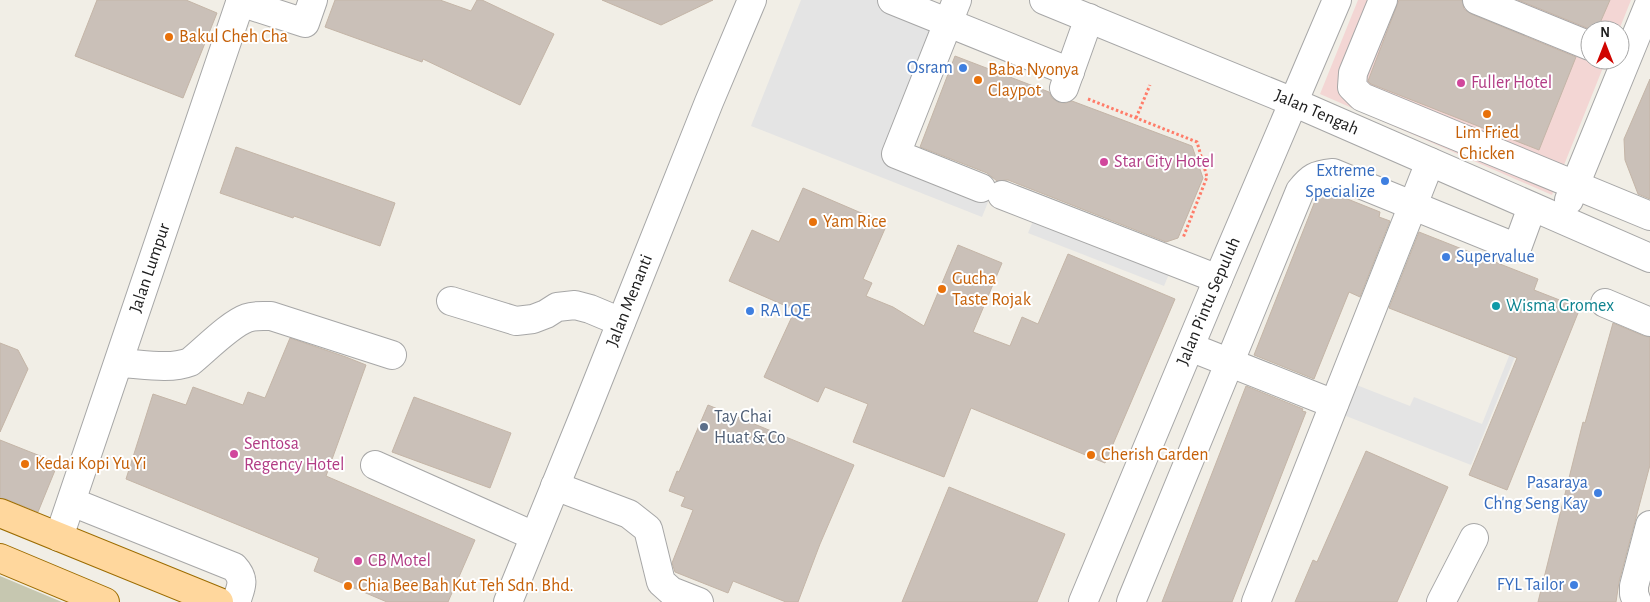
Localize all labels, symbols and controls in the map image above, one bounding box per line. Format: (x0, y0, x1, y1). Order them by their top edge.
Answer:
north arrow (1580, 20, 1630, 70)
text: N (1600, 26, 1610, 40)
place label: Bakul Cheh Cha (179, 28, 288, 46)
marker: Bakul Cheh Cha (163, 31, 175, 43)
place label: Osram (907, 59, 953, 77)
place label: Baba Nyonya Claypot (988, 61, 1079, 100)
marker: Osram (957, 62, 969, 74)
marker: Baba Nyonya Claypot (972, 74, 984, 86)
place label: Fuller Hotel (1471, 74, 1552, 92)
marker: Fuller Hotel (1455, 77, 1467, 89)
street label: Jalan Tengah (1272, 86, 1362, 139)
marker: Lim Fried Chicken (1481, 108, 1493, 120)
place label: Lim Fried Chicken (1455, 124, 1519, 163)
place label: Star City Hotel (1114, 153, 1214, 171)
marker: Star City Hotel (1098, 156, 1110, 168)
place label: Extreme Specialize (1305, 162, 1375, 201)
marker: Extreme Specialize (1379, 175, 1391, 187)
place label: Yam Rice (823, 213, 886, 231)
marker: Yam Rice (807, 216, 819, 228)
street label: Jalan Lumpur (127, 221, 174, 315)
street label: Jalan Pintu Sepuluh (1174, 235, 1244, 368)
place label: Supervalue (1456, 248, 1535, 266)
marker: Supervalue (1440, 251, 1452, 263)
street label: Jalan Menanti (603, 252, 656, 349)
place label: Gucha Taste Rojak (952, 270, 1032, 309)
marker: Gucha Taste Rojak (936, 283, 948, 295)
place label: Wisma Gromex (1506, 297, 1614, 315)
marker: Wisma Gromex (1490, 300, 1502, 312)
place label: RA LQE (760, 302, 811, 320)
marker: RA LQE (744, 305, 756, 317)
place label: Tay Chai Huat & Co (714, 408, 786, 447)
marker: Tay Chai Huat & Co (698, 421, 710, 433)
place label: Sentosa Regency Hotel (244, 435, 344, 474)
place label: Cherish Garden (1101, 446, 1209, 464)
marker: Sentosa Regency Hotel (228, 448, 240, 460)
marker: Cherish Garden (1085, 449, 1097, 461)
place label: Kedai Kopi Yu Yi (35, 455, 147, 473)
marker: Kedai Kopi Yu Yi (19, 458, 31, 470)
place label: Pasaraya Ch'ng Seng Kay (1484, 474, 1588, 513)
marker: Pasaraya Ch'ng Seng Kay (1592, 487, 1604, 499)
place label: CB Motel (368, 552, 431, 570)
marker: CB Motel (352, 555, 364, 567)
place label: FYL Tailor (1497, 576, 1564, 594)
place label: Chia Bee Bah Kut Teh Sdn. Bhd. (358, 577, 574, 595)
marker: FYL Tailor (1568, 579, 1580, 591)
marker: Chia Bee Bah Kut Teh Sdn. Bhd. (342, 580, 354, 592)

